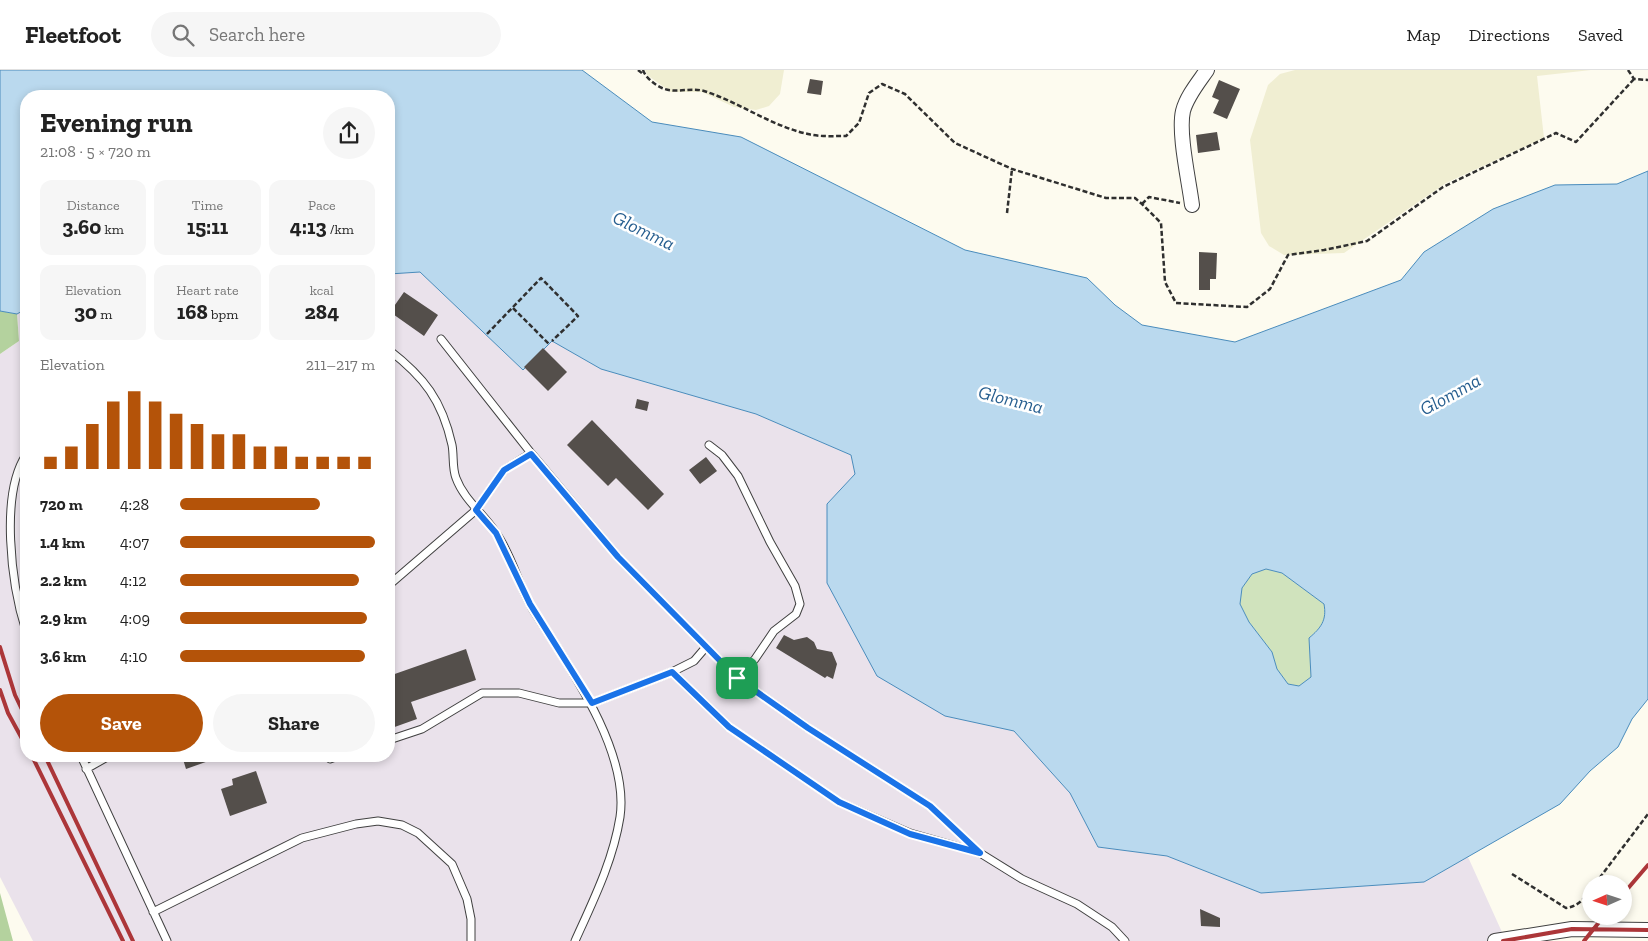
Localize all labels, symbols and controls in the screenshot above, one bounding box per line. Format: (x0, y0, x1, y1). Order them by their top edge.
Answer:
search box (151, 12, 501, 57)
text: Fleetfoot (25, 20, 121, 49)
icon: search (169, 21, 197, 49)
text: Search here (209, 23, 305, 46)
text: Map (1406, 24, 1441, 46)
text: Directions (1469, 24, 1550, 46)
text: Saved (1578, 24, 1623, 46)
text: Evening run (40, 106, 193, 139)
button: share (323, 107, 375, 159)
text: 21:08 · 5 × 720 m (40, 142, 151, 161)
text: Distance (67, 197, 120, 214)
text: Time (192, 197, 223, 214)
text: Pace (308, 197, 336, 214)
water label: Glomma (609, 206, 678, 255)
text: 3.60 (62, 214, 101, 239)
text: 15:11 (187, 214, 228, 239)
text: 4:13 (290, 214, 327, 239)
text: km (101, 221, 124, 238)
text: /km (327, 221, 354, 238)
text: Elevation (65, 282, 121, 299)
text: Heart rate (176, 282, 239, 299)
text: kcal (310, 282, 334, 299)
text: 30 (74, 299, 97, 324)
text: 168 (177, 299, 208, 324)
text: 284 (305, 299, 339, 324)
text: m (97, 306, 112, 323)
text: bpm (208, 306, 238, 323)
text: Elevation (40, 355, 105, 374)
text: 211–217 m (306, 355, 375, 374)
water label: Glomma (1416, 368, 1485, 420)
water label: Glomma (976, 380, 1046, 419)
text: 720 m (40, 495, 83, 514)
text: 4:28 (120, 495, 149, 514)
text: 1.4 km (40, 533, 85, 552)
text: 4:07 (120, 533, 149, 552)
text: 2.2 km (40, 571, 87, 590)
text: 4:12 (120, 571, 147, 590)
text: 2.9 km (40, 609, 87, 628)
text: 4:09 (120, 609, 150, 628)
text: 3.6 km (40, 647, 86, 666)
text: 4:10 (120, 647, 148, 666)
pin (716, 657, 758, 699)
icon: arrive (723, 664, 751, 692)
button: Save (40, 694, 203, 752)
button: Share (213, 694, 375, 752)
north arrow (1582, 875, 1632, 925)
map controls (1582, 875, 1632, 925)

